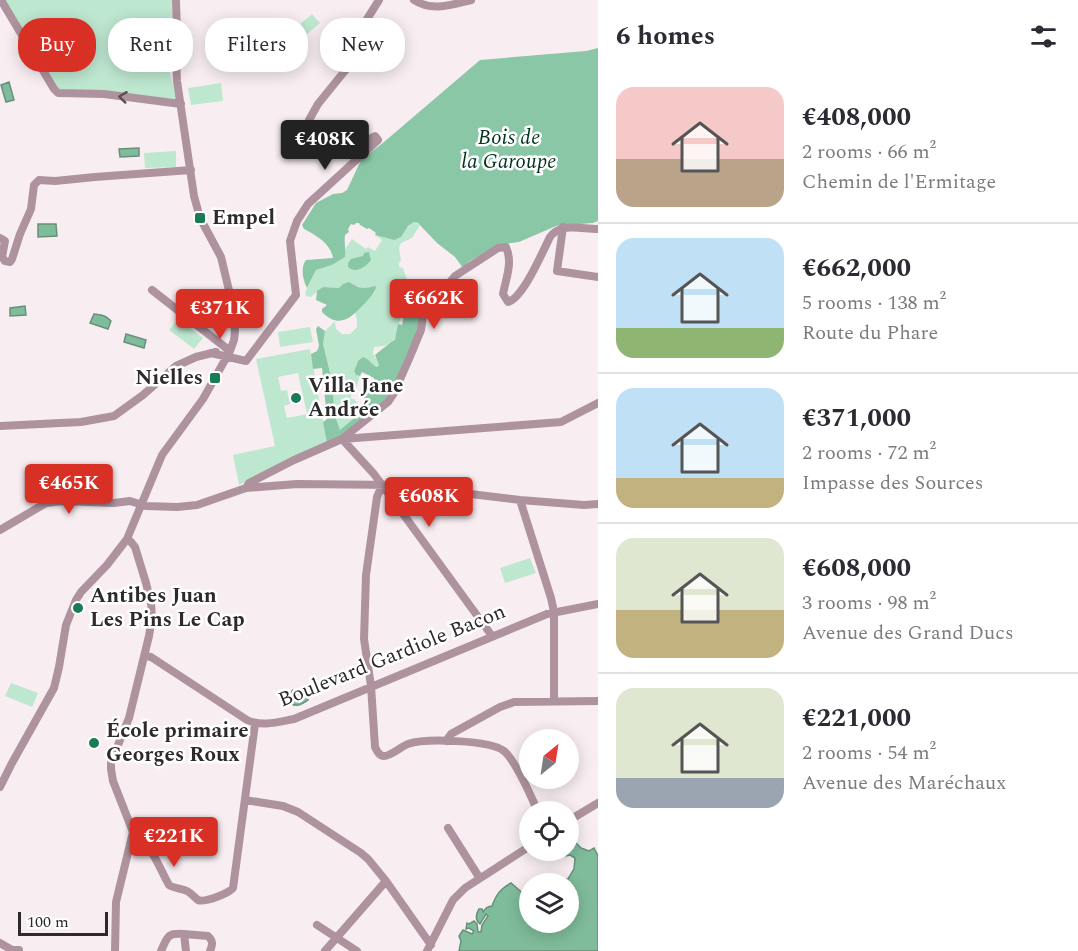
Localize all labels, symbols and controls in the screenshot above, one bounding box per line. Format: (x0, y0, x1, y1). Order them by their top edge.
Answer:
text: 6 homes (616, 16, 715, 56)
chip: Buy (18, 18, 96, 72)
chip: Rent (108, 18, 193, 72)
chip: Filters (205, 18, 308, 72)
chip: New (320, 18, 405, 72)
icon: filters (1027, 20, 1060, 53)
one-way arrow (118, 91, 127, 103)
text: €408,000 (802, 97, 911, 137)
icon: home (664, 111, 736, 183)
pin: €408K (283, 120, 367, 171)
park label: Bois de la Garoupe (462, 122, 556, 178)
text: €408K (295, 124, 355, 154)
text: 2 rooms · 66 m² (802, 137, 936, 167)
text: Chemin de l'Ermitage (802, 167, 996, 197)
place label: Empel (212, 202, 275, 234)
marker: Empel (193, 211, 207, 225)
text: €662,000 (802, 248, 911, 288)
icon: home (664, 262, 736, 334)
pin: €662K (392, 279, 476, 330)
text: €662K (404, 283, 464, 313)
text: 5 rooms · 138 m² (802, 288, 946, 318)
pin: €371K (178, 289, 262, 340)
text: €371K (190, 293, 250, 323)
text: Route du Phare (802, 318, 938, 348)
place label: Nielles (135, 362, 203, 394)
place label: Villa Jane Andrée (308, 370, 403, 426)
marker: Nielles (208, 371, 222, 385)
marker: Villa Jane Andrée (289, 391, 303, 405)
text: €371,000 (802, 398, 911, 438)
icon: home (664, 412, 736, 484)
text: 2 rooms · 72 m² (802, 438, 936, 468)
pin: €465K (27, 464, 111, 515)
text: €465K (39, 468, 99, 498)
text: Impasse des Sources (802, 468, 983, 498)
pin: €608K (387, 477, 471, 528)
text: €608K (399, 481, 459, 511)
text: €608,000 (802, 548, 911, 588)
icon: home (664, 562, 736, 634)
place label: Antibes Juan Les Pins Le Cap (90, 580, 245, 636)
text: 3 rooms · 98 m² (802, 588, 936, 618)
street label: Boulevard Gardiole Bacon (273, 596, 511, 716)
marker: Antibes Juan Les Pins Le Cap (71, 601, 85, 615)
text: Avenue des Grand Ducs (802, 618, 1014, 648)
text: €221,000 (802, 698, 911, 738)
icon: home (664, 712, 736, 784)
place label: École primaire Georges Roux (106, 715, 249, 771)
north arrow (519, 729, 579, 789)
map controls (519, 729, 579, 933)
marker: École primaire Georges Roux (87, 736, 101, 750)
text: 2 rooms · 54 m² (802, 738, 936, 768)
text: Avenue des Maréchaux (802, 768, 1006, 798)
button: locate (519, 801, 579, 861)
pin: €221K (132, 817, 216, 868)
text: €221K (144, 821, 204, 851)
button: layers (519, 873, 579, 933)
scale bar (18, 909, 108, 936)
text: 100 m (27, 910, 69, 934)

